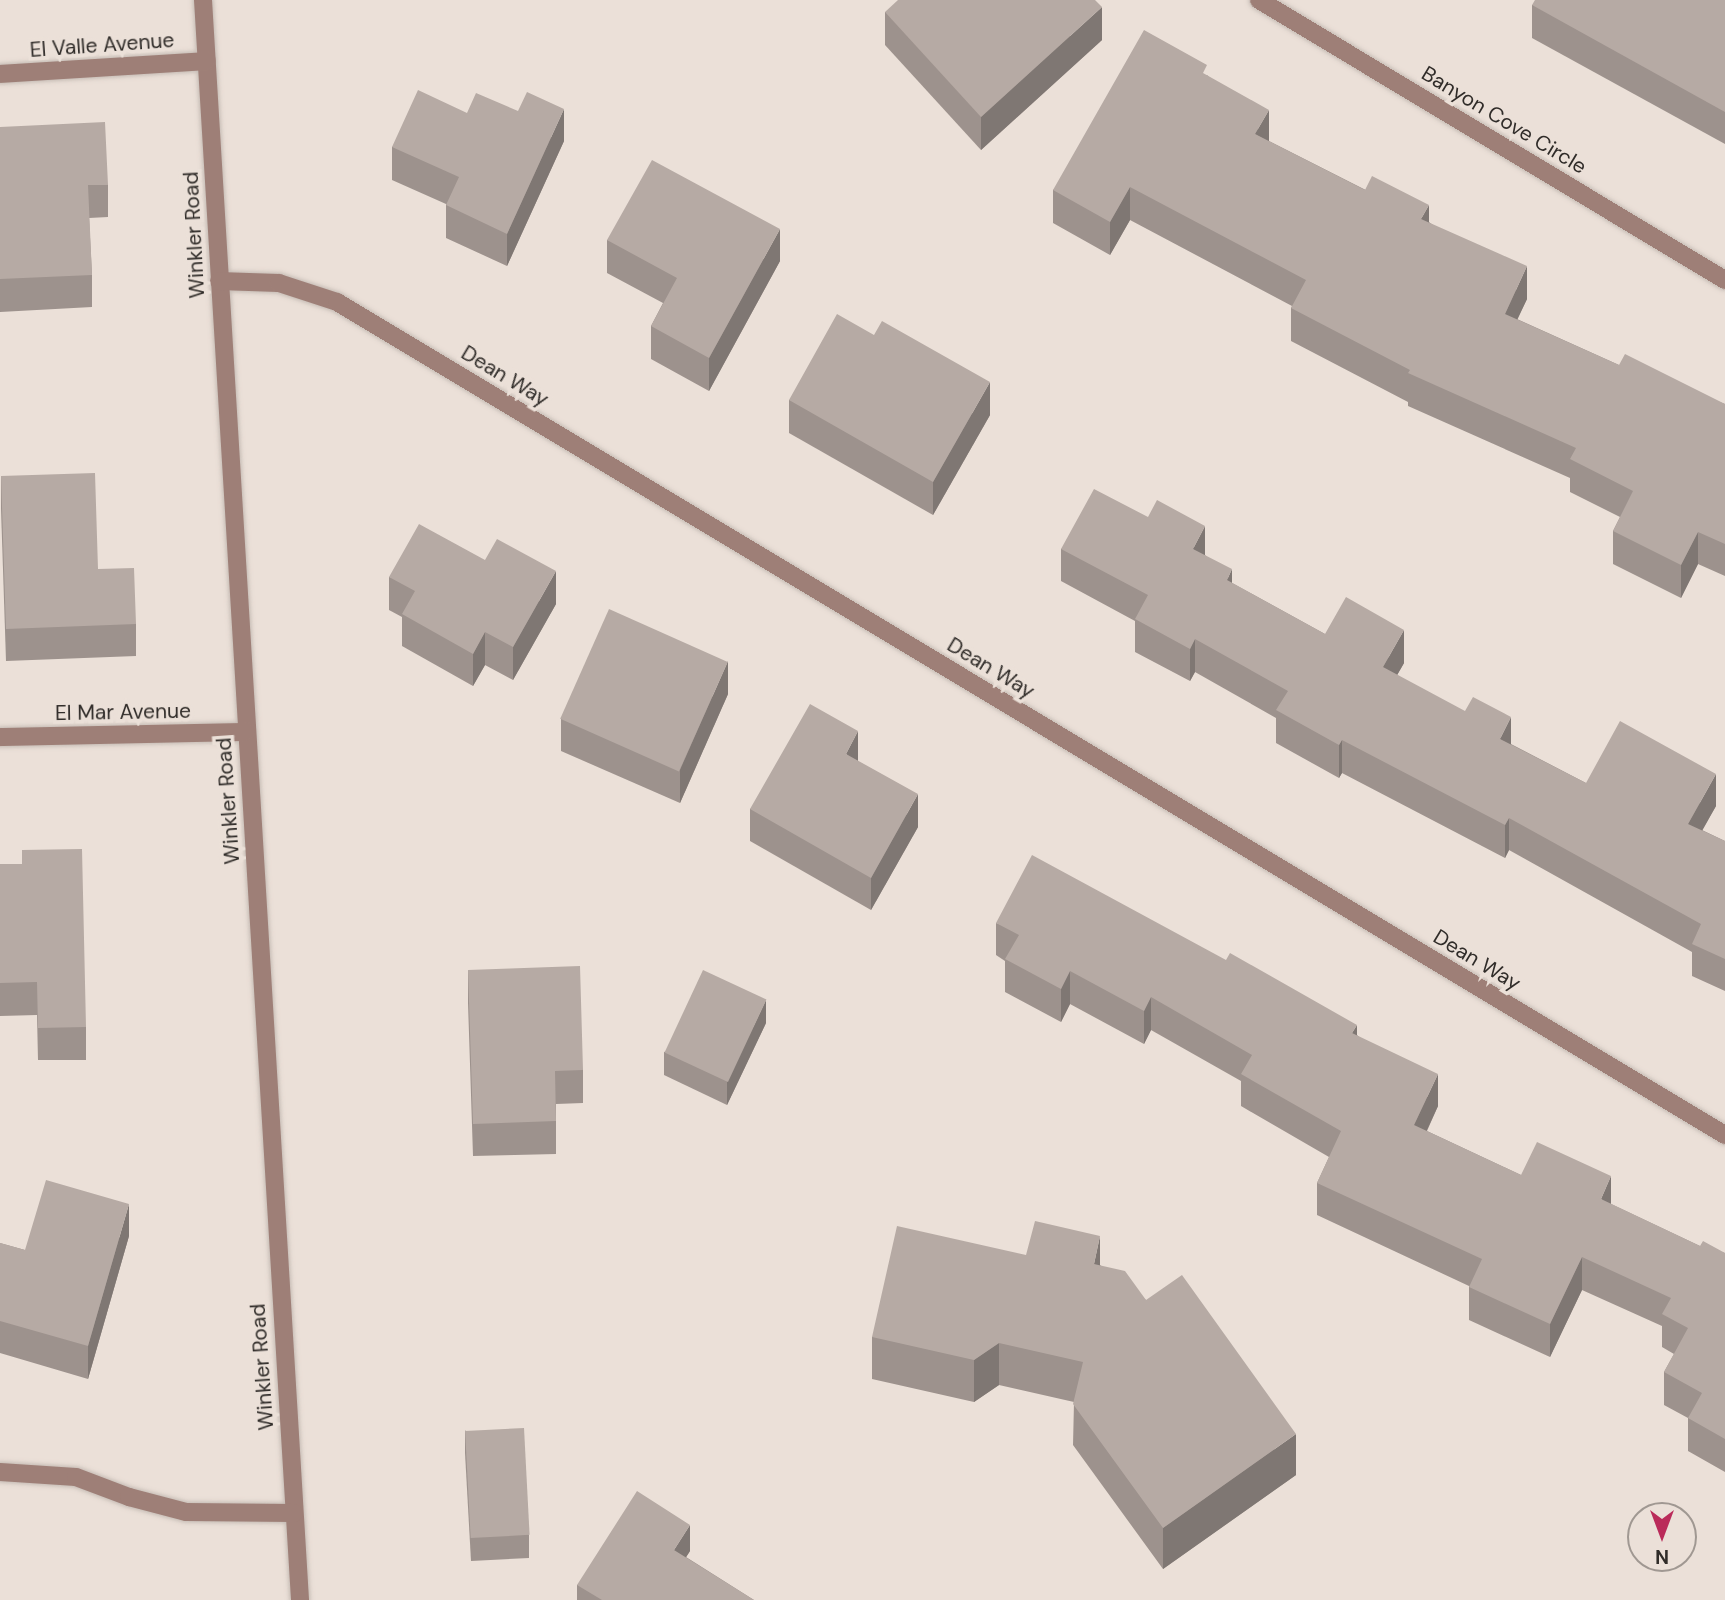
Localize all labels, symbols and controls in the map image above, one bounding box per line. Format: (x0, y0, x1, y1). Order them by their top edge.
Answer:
street label: El Valle Avenue (29, 27, 175, 63)
street label: Banyon Cove Circle (1417, 61, 1591, 179)
street label: Winkler Road (178, 171, 210, 299)
street label: Dean Way (457, 340, 553, 412)
street label: Dean Way (943, 632, 1039, 704)
street label: El Mar Avenue (55, 698, 191, 726)
street label: Winkler Road (211, 737, 245, 865)
street label: Dean Way (1429, 924, 1525, 996)
street label: Winkler Road (245, 1303, 279, 1431)
north arrow (1627, 1502, 1697, 1572)
text: N (1655, 1544, 1669, 1569)

